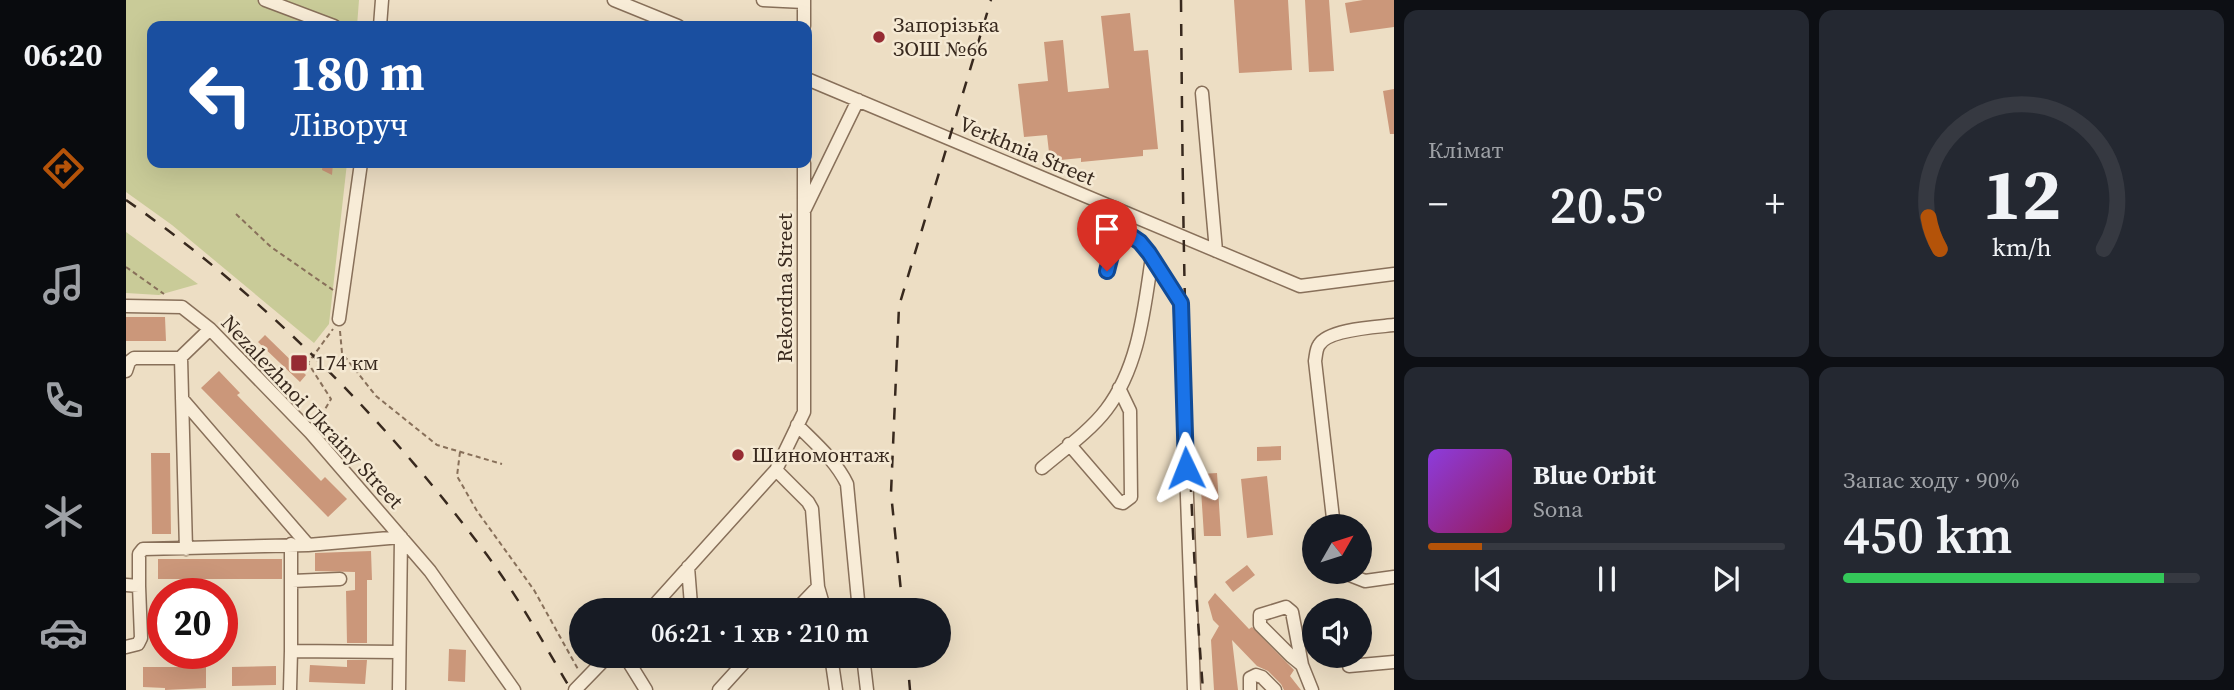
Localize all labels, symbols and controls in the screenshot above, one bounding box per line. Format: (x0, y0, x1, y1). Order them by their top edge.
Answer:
place label: Запорізька ЗОШ №66 (893, 10, 1000, 63)
marker: Запорізька ЗОШ №66 (871, 29, 887, 45)
text: 06:20 (24, 33, 102, 77)
text: 180 m (290, 39, 425, 106)
icon: left (175, 49, 266, 140)
text: Ліворуч (290, 103, 408, 147)
street label: Verkhnia Street (955, 109, 1100, 192)
text: Клімат (1428, 134, 1504, 166)
icon: directions (39, 144, 88, 193)
text: 12 (1982, 145, 2061, 244)
text: 20.5° (1550, 169, 1663, 240)
text: − (1428, 178, 1448, 230)
text: + (1765, 178, 1785, 230)
pin (1077, 199, 1137, 271)
icon: arrive (1088, 210, 1126, 248)
street label: Rekordna Street (770, 213, 799, 363)
text: km/h (1992, 230, 2051, 264)
icon: music (39, 260, 88, 309)
street label: Nezalezhnoi Ukrainy Street (215, 308, 410, 515)
place label: 174 км (315, 348, 379, 377)
marker: 174 км (289, 353, 309, 373)
icon: phone (39, 376, 88, 425)
position arrow (1149, 431, 1223, 505)
place label: Шиномонтаж (752, 440, 890, 469)
marker: Шиномонтаж (730, 447, 746, 463)
text: Blue Orbit (1533, 457, 1656, 493)
text: Запас ходу · 90% (1843, 464, 2019, 496)
icon: climate (39, 492, 88, 541)
text: Sona (1533, 493, 1583, 525)
text: 450 km (1843, 499, 2012, 570)
north arrow (1302, 514, 1372, 584)
map controls (1302, 514, 1372, 668)
icon: previous (1469, 560, 1507, 598)
icon: pause (1588, 560, 1626, 598)
icon: next (1707, 560, 1745, 598)
speed limit sign: 20 (147, 578, 238, 669)
button: sound (1302, 598, 1372, 668)
icon: car (39, 608, 88, 657)
text: 06:21 · 1 хв · 210 m (651, 615, 869, 651)

